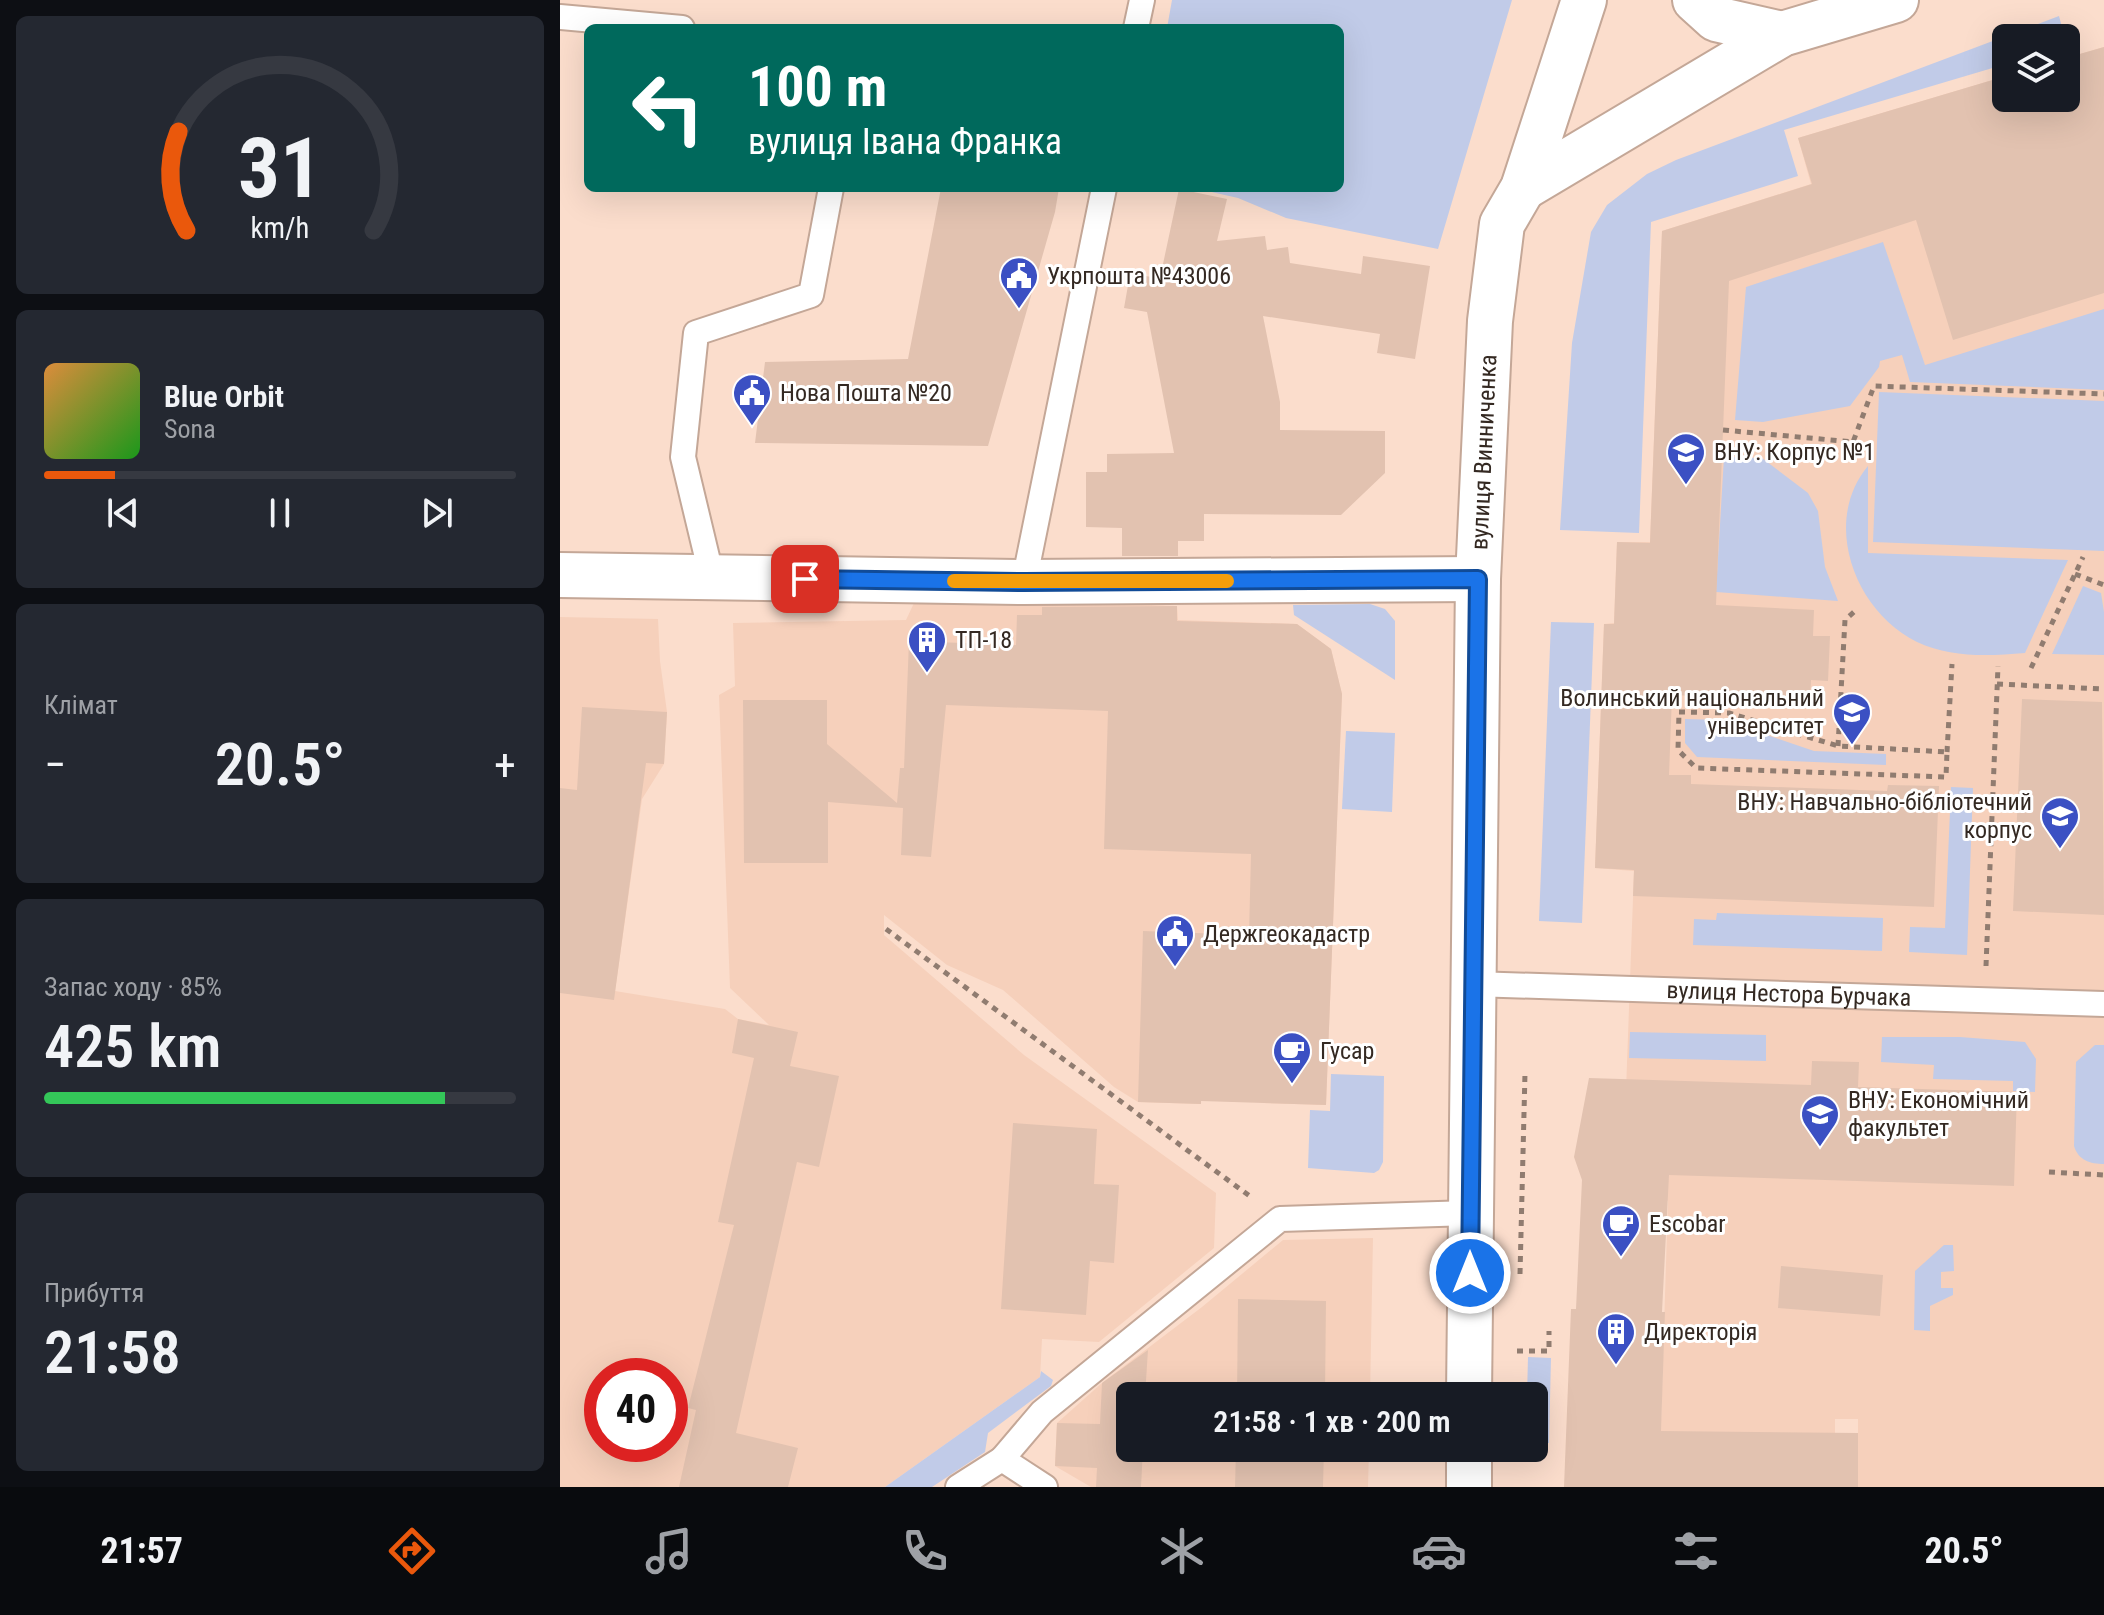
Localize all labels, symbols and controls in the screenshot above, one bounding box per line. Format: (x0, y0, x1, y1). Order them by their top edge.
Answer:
map controls (1992, 24, 2080, 112)
button: layers (1992, 24, 2080, 112)
text: 100 m (748, 54, 887, 120)
icon: left (616, 56, 720, 160)
text: 31 (238, 120, 322, 217)
text: вулиця Івана Франка (748, 121, 1062, 163)
text: km/h (251, 211, 309, 245)
public building icon: Укрпошта №43006 (998, 255, 1040, 310)
place label: Укрпошта №43006 (1047, 262, 1231, 290)
street label: вулиця Винниченка (1465, 354, 1502, 551)
public building icon: Нова Пошта №20 (731, 372, 773, 427)
text: Blue Orbit (164, 379, 284, 414)
place label: Нова Пошта №20 (780, 379, 952, 407)
text: Sona (164, 414, 216, 444)
school or university icon: ВНУ: Корпус №1 (1665, 431, 1707, 486)
place label: ВНУ: Корпус №1 (1714, 438, 1875, 466)
icon: previous (101, 491, 145, 535)
icon: pause (258, 491, 302, 535)
icon: next (415, 491, 459, 535)
pin (771, 545, 839, 613)
icon: arrive (783, 557, 827, 601)
building icon: ТП-18 (906, 619, 948, 674)
place label: ТП-18 (955, 626, 1012, 654)
place label: Волинський національний університет (1560, 684, 1824, 740)
text: Клімат (44, 690, 118, 720)
school or university icon: Волинський національний університет (1831, 691, 1873, 746)
text: 20.5° (215, 729, 345, 800)
text: − (44, 739, 66, 791)
text: + (494, 739, 516, 791)
place label: ВНУ: Навчально-бібліотечний корпус (1737, 788, 2032, 844)
school or university icon: ВНУ: Навчально-бібліотечний корпус (2039, 795, 2081, 850)
public building icon: Держгеокадастр (1154, 913, 1196, 968)
place label: Держгеокадастр (1203, 920, 1370, 948)
text: Запас ходу · 85% (44, 972, 222, 1002)
street label: вулиця Нестора Бурчака (1666, 976, 1912, 1012)
text: 425 km (44, 1011, 221, 1082)
cafe icon: Гусар (1271, 1030, 1313, 1085)
place label: Гусар (1320, 1037, 1374, 1065)
place label: ВНУ: Економічний факультет (1848, 1086, 2029, 1142)
school or university icon: ВНУ: Економічний факультет (1799, 1093, 1841, 1148)
cafe icon: Escobar (1600, 1203, 1642, 1258)
place label: Escobar (1649, 1210, 1726, 1238)
position arrow (1428, 1231, 1512, 1315)
text: Прибуття (44, 1278, 144, 1308)
building icon: Директорія (1595, 1311, 1637, 1366)
text: 21:58 (44, 1317, 181, 1388)
place label: Директорія (1644, 1318, 1757, 1346)
speed limit sign: 40 (584, 1358, 688, 1462)
text: 21:58 · 1 хв · 200 m (1213, 1404, 1451, 1439)
icon: directions (384, 1523, 440, 1579)
icon: music (641, 1523, 697, 1579)
icon: phone (897, 1523, 953, 1579)
icon: climate (1154, 1523, 1210, 1579)
icon: car (1411, 1523, 1467, 1579)
icon: filters (1668, 1523, 1724, 1579)
text: 21:57 (100, 1530, 183, 1572)
text: 20.5° (1924, 1530, 2004, 1572)

